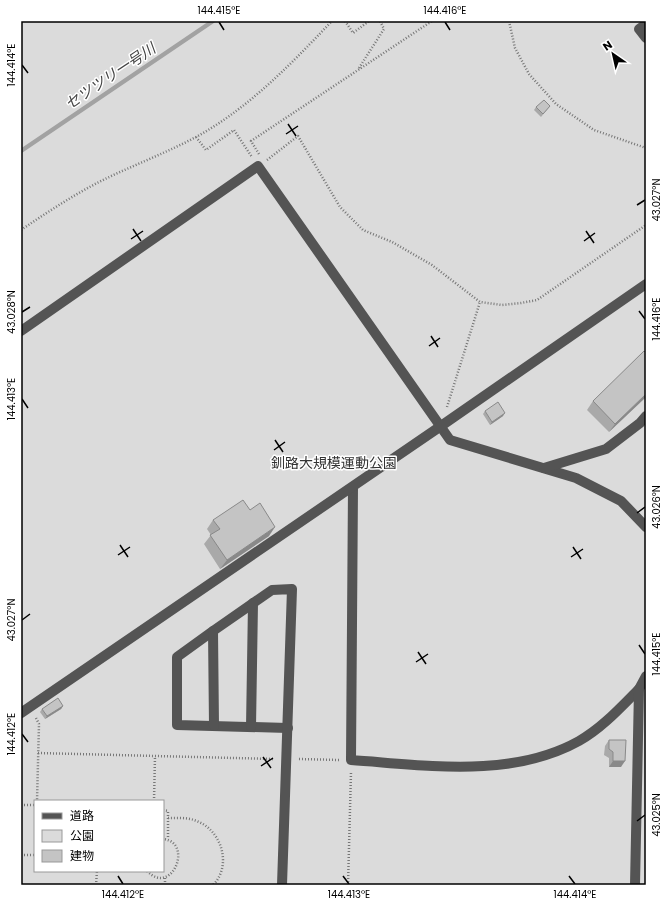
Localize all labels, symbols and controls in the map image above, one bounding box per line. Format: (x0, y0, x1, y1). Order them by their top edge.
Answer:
text: 144.415°E (198, 3, 240, 18)
text: 144.416°E (424, 3, 466, 18)
north arrow (593, 34, 633, 74)
water label: セツツリ一号川 (61, 37, 161, 114)
text: N (600, 37, 615, 55)
text: 144.414°E (4, 44, 19, 86)
text: 43.027°N (649, 179, 664, 221)
text: 43.028°N (4, 290, 19, 334)
text: 144.416°E (649, 298, 664, 340)
text: 144.413°E (4, 378, 19, 420)
park label: 釧路大規模運動公園 (271, 453, 397, 473)
text: 43.026°N (649, 485, 664, 529)
text: 43.027°N (4, 599, 19, 641)
text: 144.415°E (649, 633, 664, 675)
text: 144.412°E (4, 713, 19, 755)
text: 43.025°N (649, 793, 664, 837)
legend (34, 800, 164, 872)
text: 道路 (70, 807, 94, 824)
text: 公園 (70, 827, 94, 844)
text: 建物 (70, 847, 94, 864)
text: 144.412°E (102, 887, 144, 902)
text: 144.413°E (328, 887, 370, 902)
text: 144.414°E (554, 887, 596, 902)

